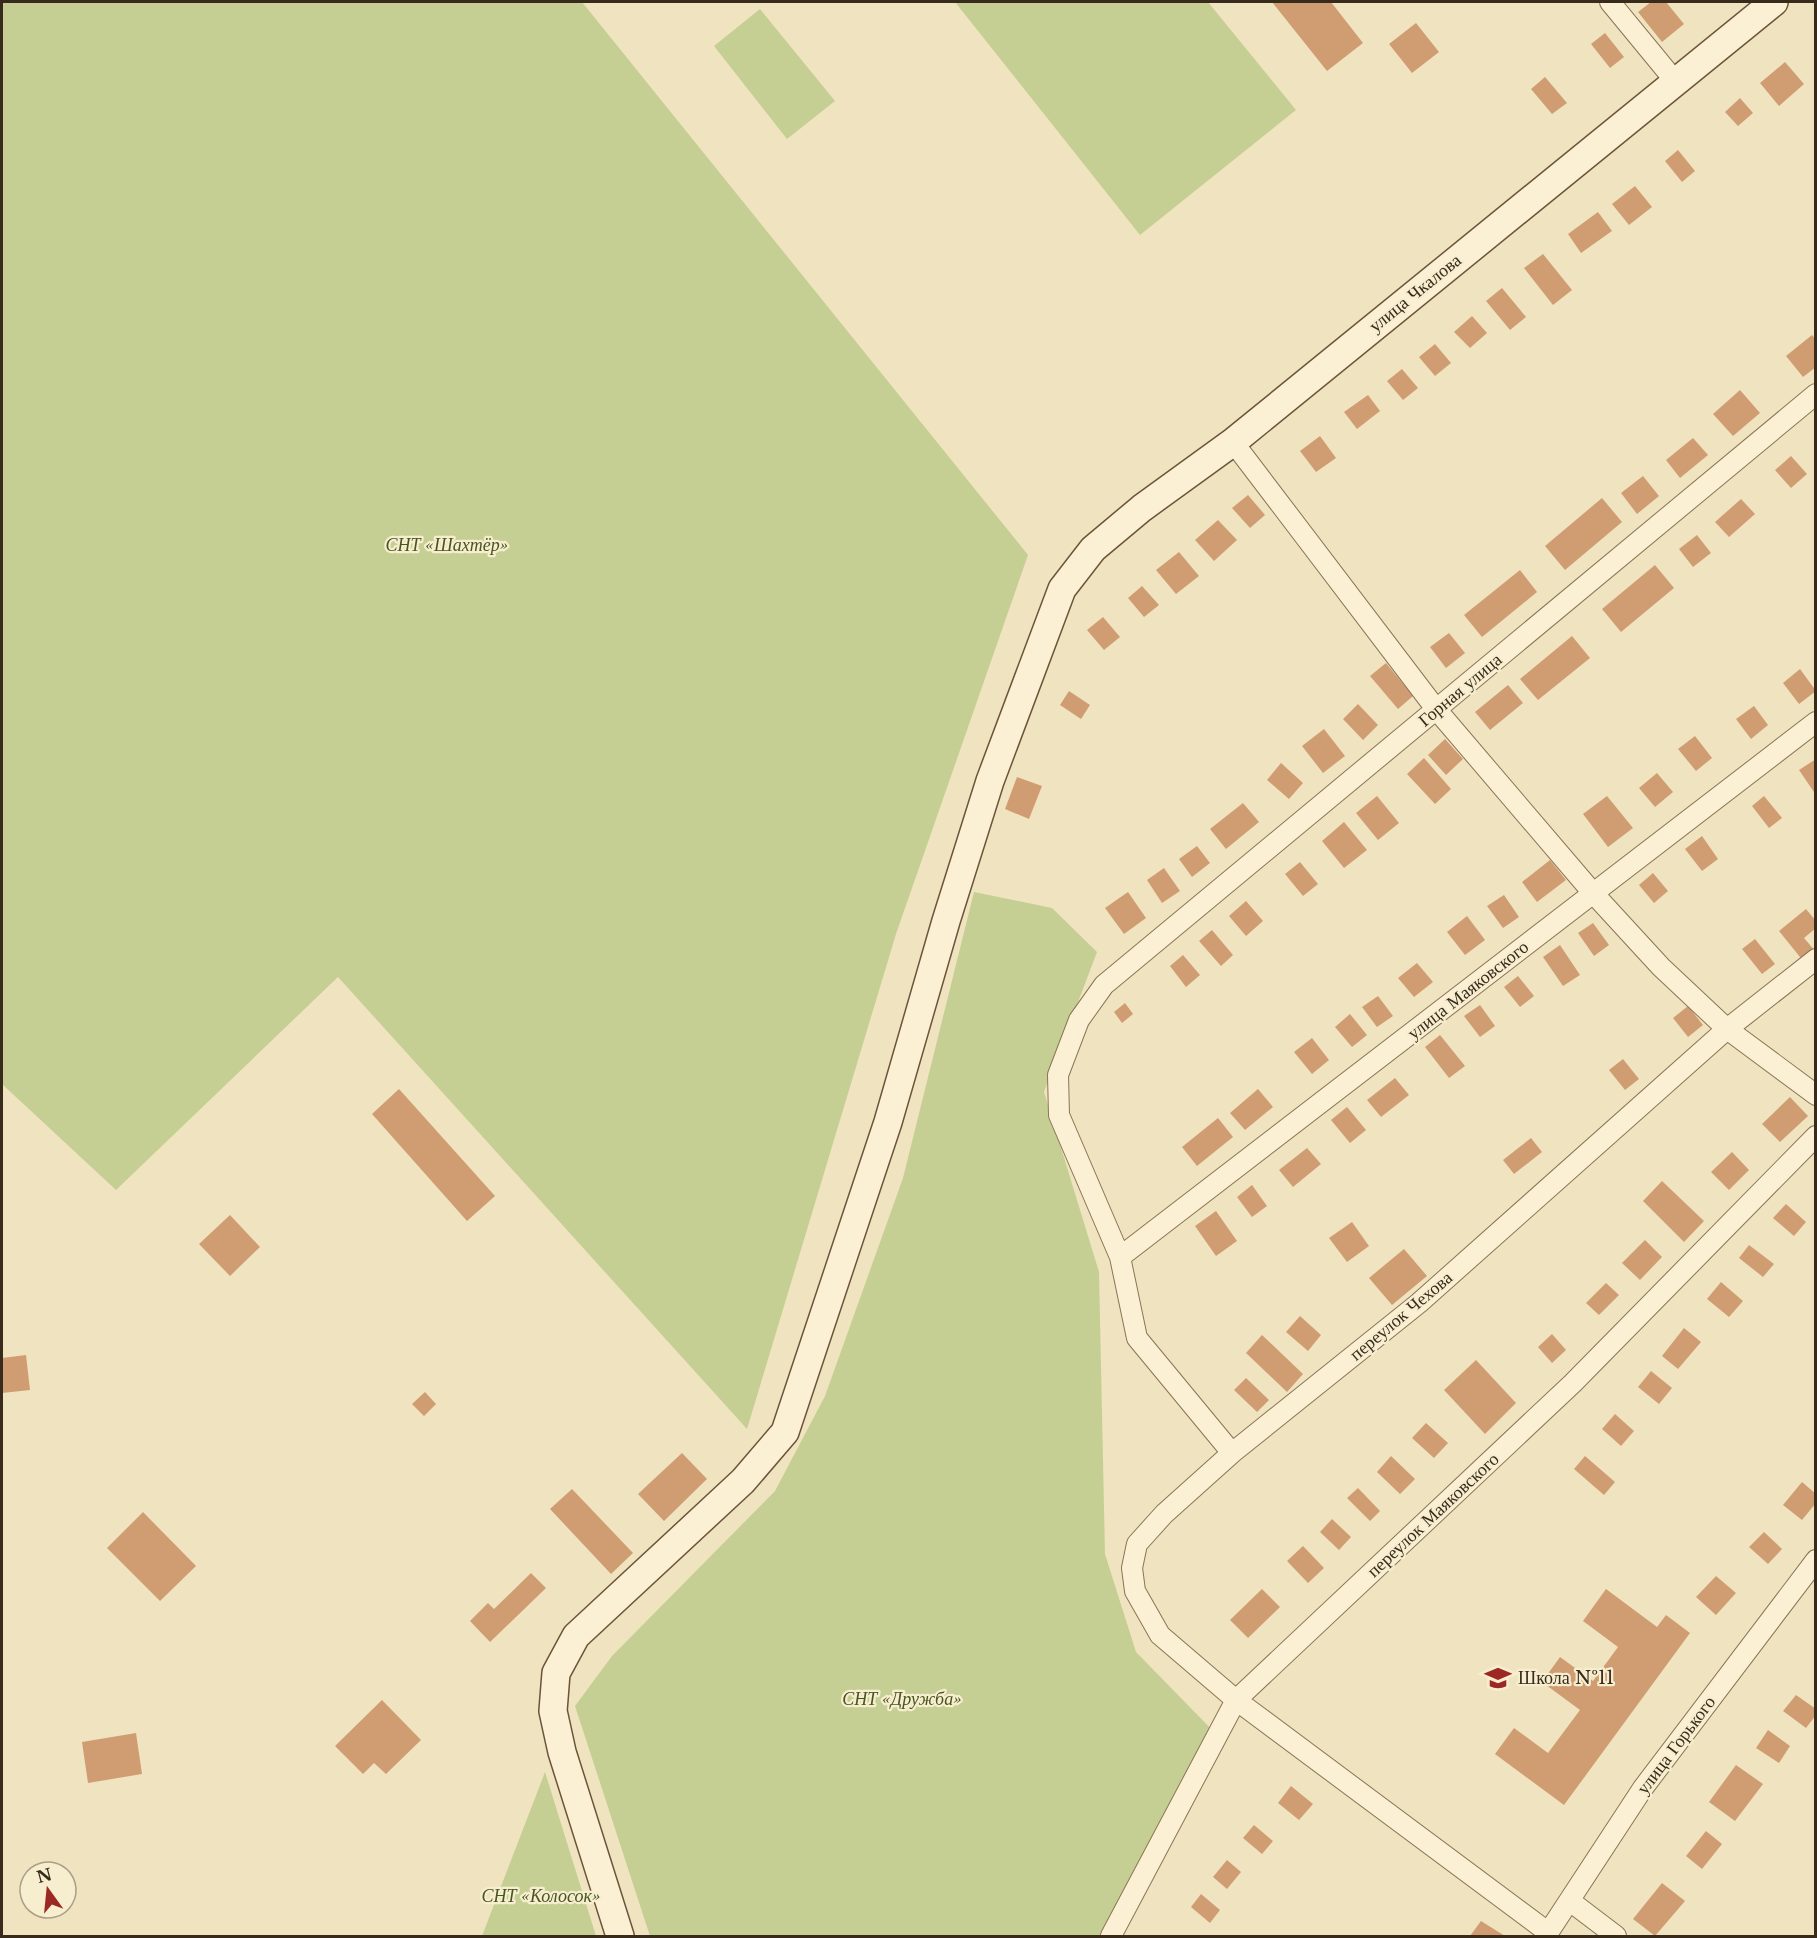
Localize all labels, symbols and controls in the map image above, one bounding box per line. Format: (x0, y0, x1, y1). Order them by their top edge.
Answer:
street label: улица Чкалова (1364, 249, 1466, 337)
park label: СНТ «Шахтёр» (386, 534, 508, 556)
street label: Горная улица (1414, 649, 1506, 731)
street label: улица Маяковского (1403, 936, 1533, 1044)
street label: переулок Чехова (1345, 1267, 1457, 1365)
street label: переулок Маяковского (1362, 1448, 1504, 1582)
school or university icon: Школа №11 (1483, 1663, 1513, 1693)
place label: Школа №11 (1518, 1667, 1614, 1689)
park label: СНТ «Дружба» (842, 1688, 962, 1710)
street label: улица Горького (1632, 1691, 1720, 1799)
north arrow (18, 1860, 78, 1920)
text: N (34, 1864, 54, 1887)
park label: СНТ «Колосок» (481, 1885, 601, 1907)

